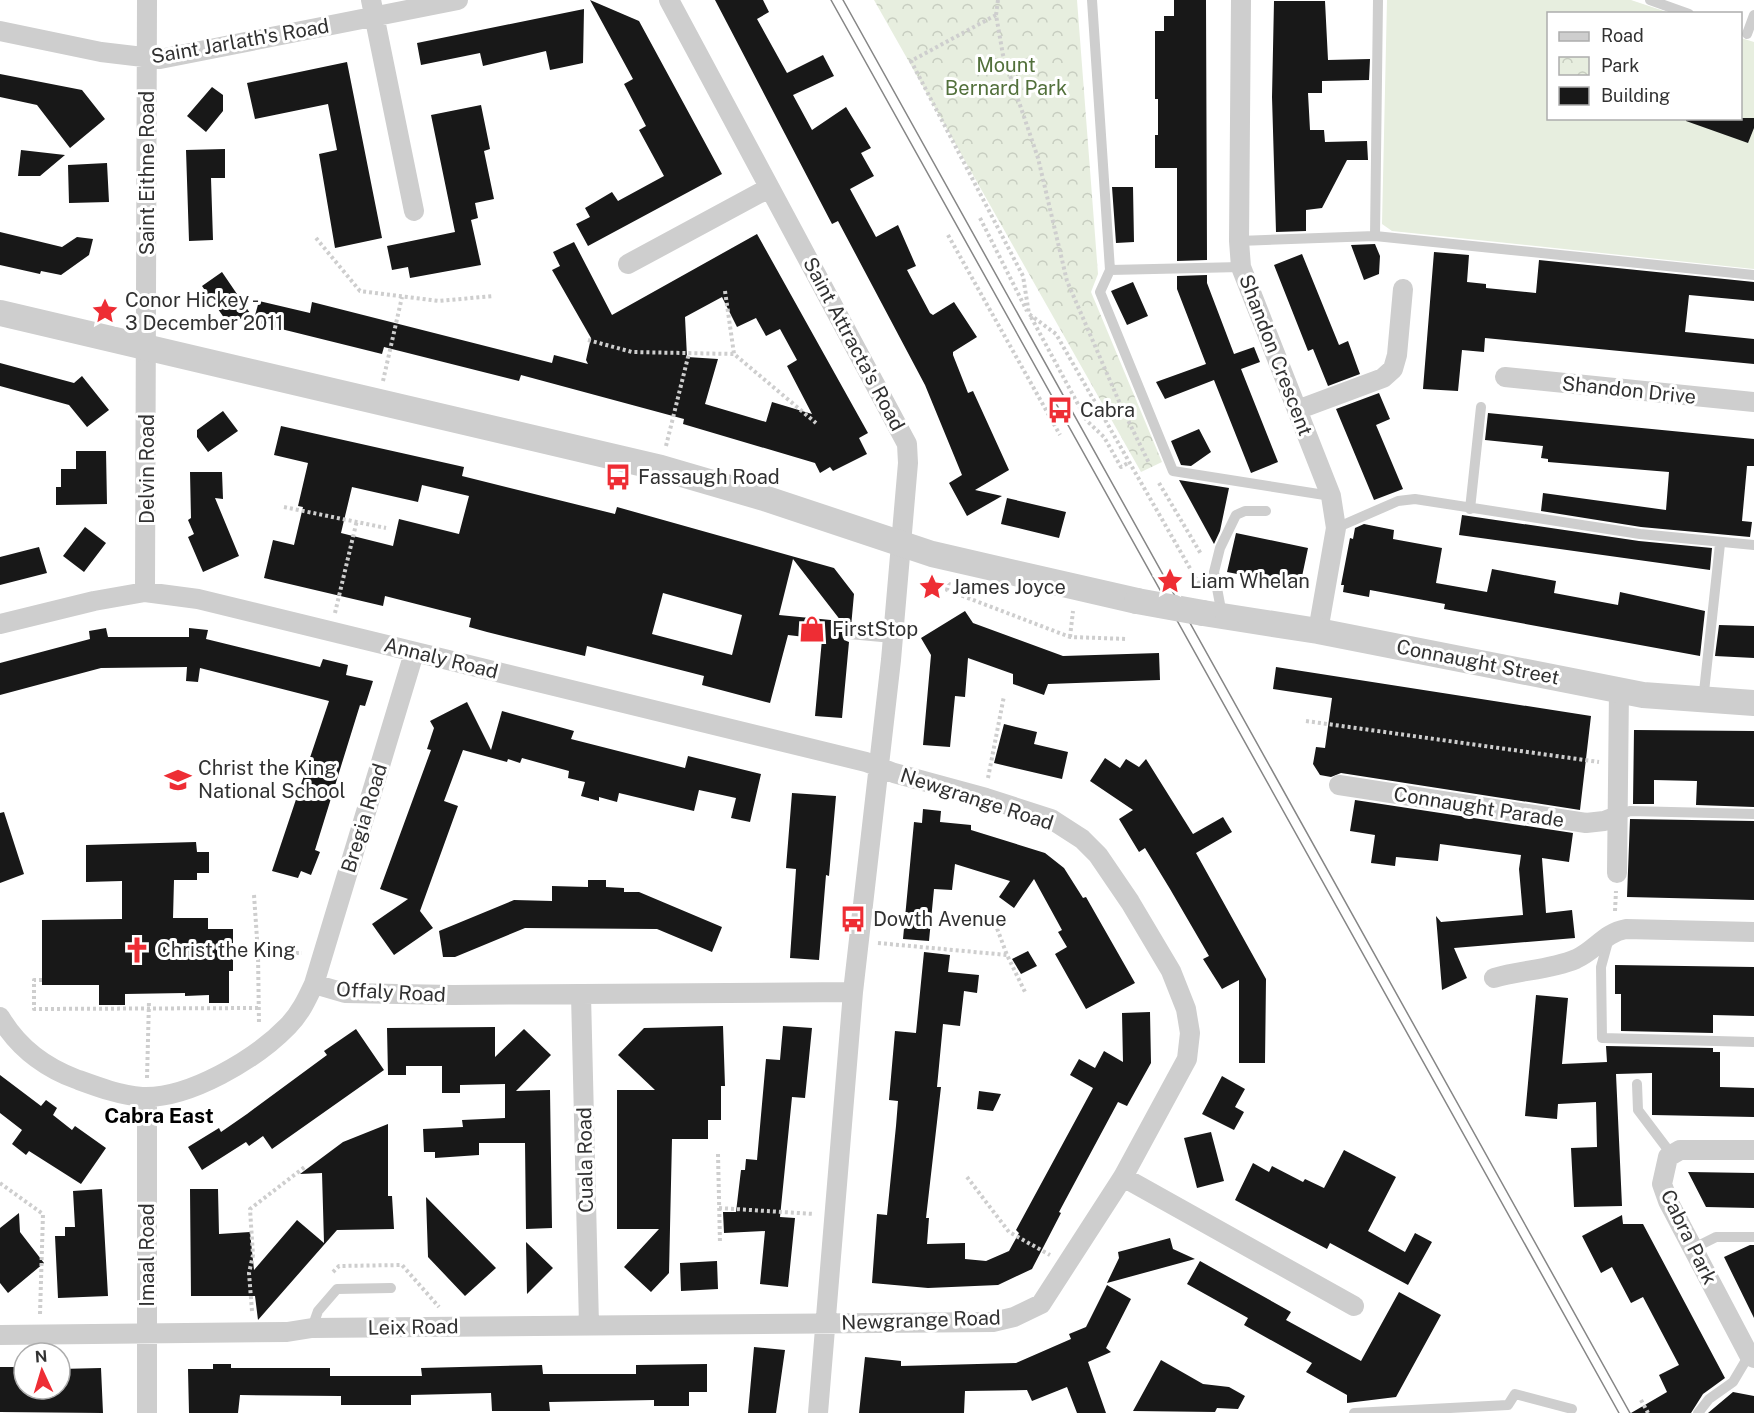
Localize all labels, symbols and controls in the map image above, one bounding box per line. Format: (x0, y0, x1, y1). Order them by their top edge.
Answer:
legend (1547, 12, 1742, 120)
street label: Saint Jarlath's Road (149, 14, 331, 68)
text: Road (1601, 25, 1644, 46)
park label: Mount Bernard Park (945, 53, 1067, 100)
text: Park (1601, 55, 1639, 76)
text: Building (1601, 85, 1670, 106)
street label: Saint Eithne Road (135, 91, 159, 255)
street label: Saint Attracta's Road (798, 253, 910, 435)
street label: Shandon Crescent (1234, 271, 1318, 439)
place label: Conor Hickey - 3 December 2011 (125, 288, 283, 335)
place icon: Conor Hickey - 3 December 2011 (90, 296, 120, 326)
street label: Shandon Drive (1561, 371, 1697, 409)
bus stop icon: Cabra (1045, 395, 1075, 425)
place label: Cabra (1080, 398, 1135, 422)
street label: Delvin Road (135, 414, 159, 524)
bus stop icon: Fassaugh Road (603, 462, 633, 492)
place label: Fassaugh Road (638, 465, 780, 489)
place icon: Liam Whelan (1155, 566, 1185, 596)
place label: Liam Whelan (1190, 569, 1310, 593)
place icon: James Joyce (917, 572, 947, 602)
place label: James Joyce (952, 575, 1066, 599)
shop icon: FirstStop (797, 614, 827, 644)
place label: FirstStop (832, 617, 918, 641)
street label: Annaly Road (381, 632, 501, 684)
street label: Connaught Street (1395, 634, 1561, 690)
place label: Christ the King National School (198, 756, 346, 803)
street label: Bregia Road (336, 760, 392, 876)
street label: Newgrange Road (897, 763, 1057, 835)
school or university icon: Christ the King National School (163, 765, 193, 795)
street label: Connaught Parade (1392, 782, 1566, 832)
bus stop icon: Dowth Avenue (838, 904, 868, 934)
place label: Dowth Avenue (873, 907, 1007, 931)
church icon: Christ the King (122, 935, 152, 965)
place label: Christ the King (157, 938, 296, 962)
street label: Offaly Road (336, 977, 446, 1007)
district label: Cabra East (104, 1103, 214, 1128)
street label: Cuala Road (572, 1107, 598, 1213)
street label: Cabra Park (1656, 1186, 1722, 1288)
street label: Imaal Road (135, 1203, 159, 1307)
street label: Newgrange Road (841, 1305, 1001, 1335)
street label: Leix Road (367, 1314, 459, 1340)
north arrow (12, 1341, 72, 1401)
text: N (34, 1347, 48, 1366)

